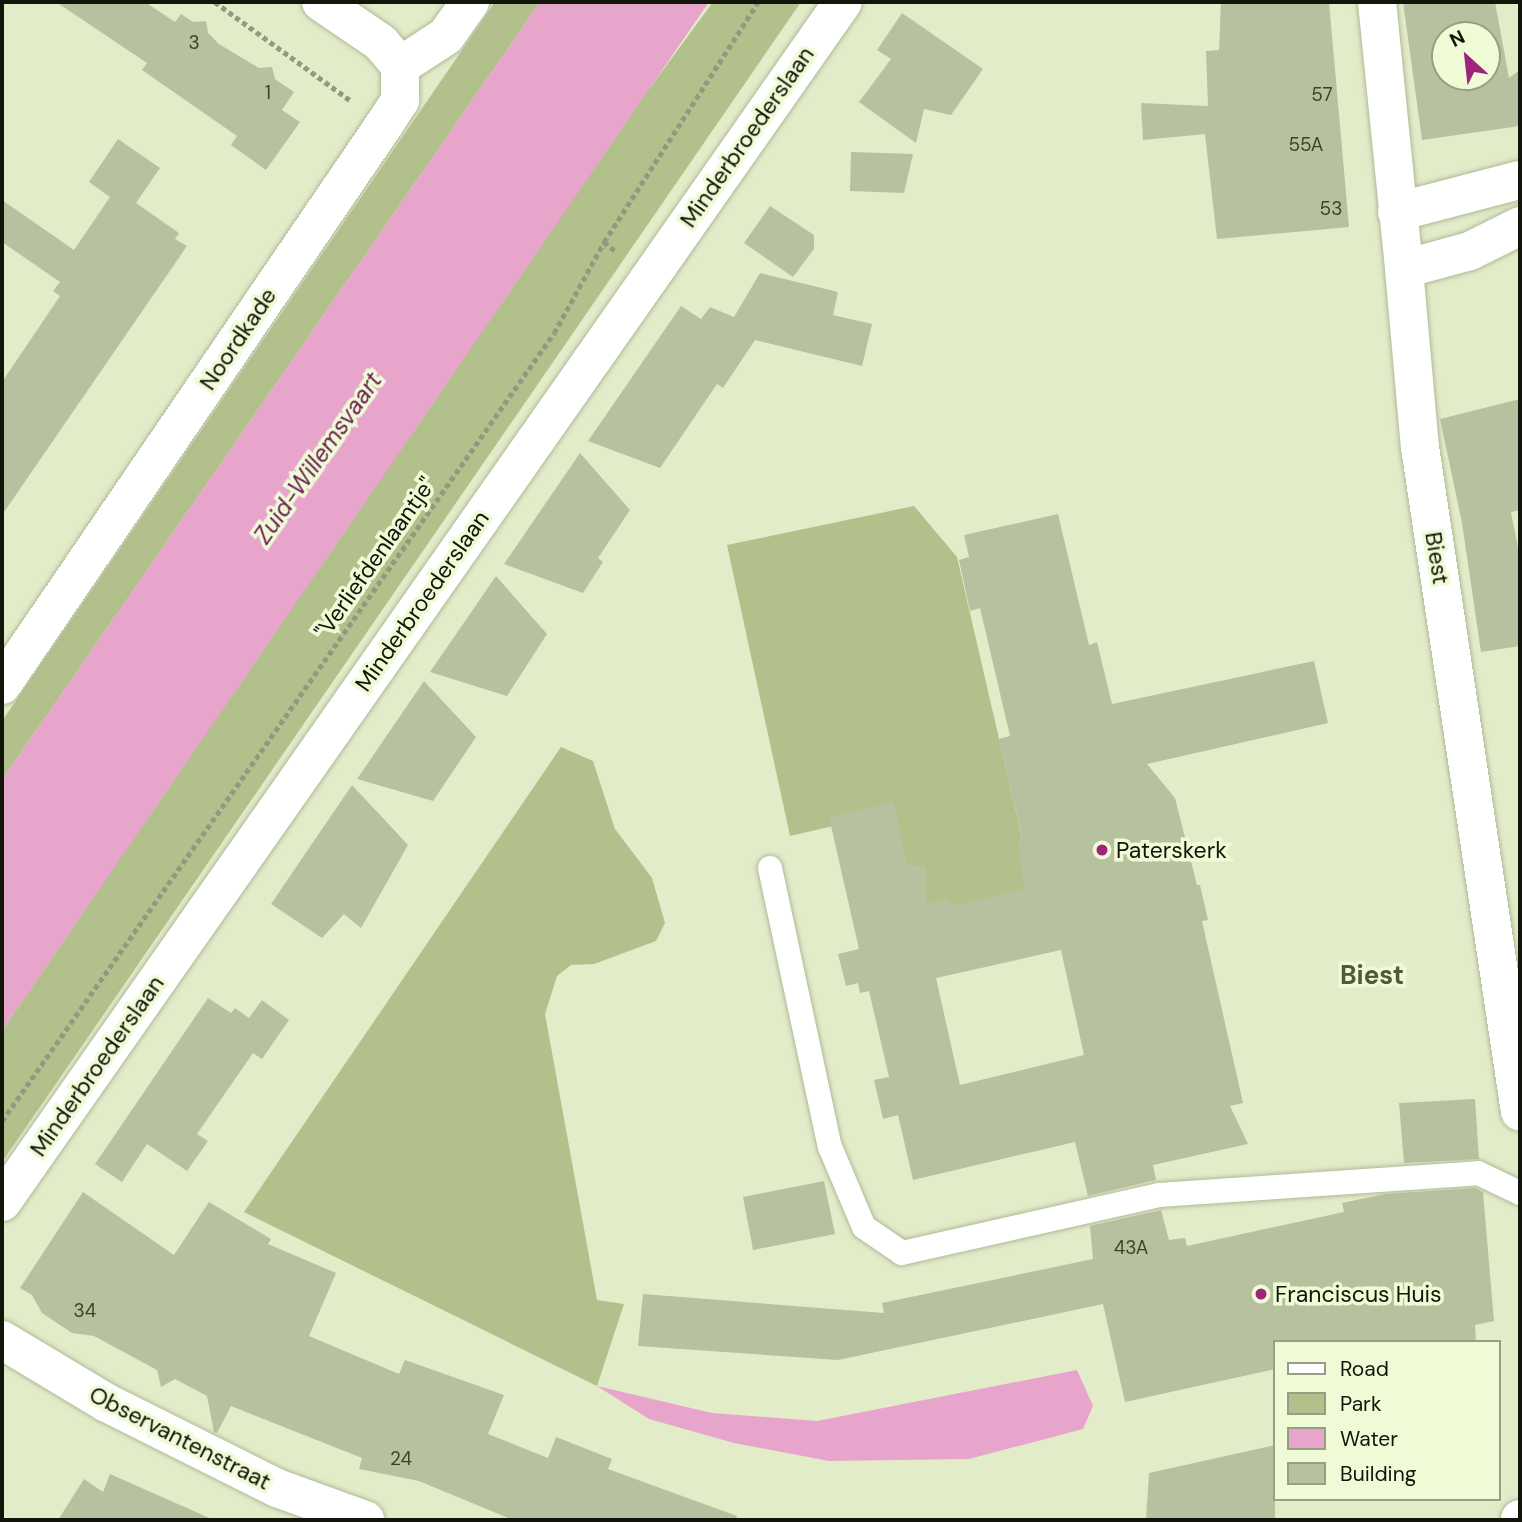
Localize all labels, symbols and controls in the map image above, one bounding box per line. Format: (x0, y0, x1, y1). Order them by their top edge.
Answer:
north arrow (1431, 21, 1501, 91)
text: N (1445, 24, 1469, 53)
house number: 3 (188, 32, 200, 54)
street label: Minderbroederslaan (674, 41, 820, 233)
house number: 1 (265, 82, 271, 104)
house number: 57 (1311, 84, 1333, 106)
house number: 55A (1289, 134, 1323, 156)
house number: 53 (1320, 198, 1342, 220)
street label: Noordkade (194, 283, 282, 395)
water label: Zuid-Willemsvaart (248, 367, 388, 549)
street label: "Verliefdenlaantje" (309, 472, 441, 644)
street label: Minderbroederslaan (349, 505, 495, 697)
street label: Biest (1419, 530, 1455, 586)
place label: Paterskerk (1116, 836, 1227, 864)
marker: Paterskerk (1094, 842, 1110, 858)
district label: Biest (1340, 960, 1404, 992)
street label: Minderbroederslaan (24, 970, 170, 1162)
house number: 43A (1114, 1237, 1148, 1259)
place label: Franciscus Huis (1275, 1280, 1442, 1308)
marker: Franciscus Huis (1253, 1286, 1269, 1302)
house number: 34 (74, 1300, 96, 1322)
legend (1274, 1340, 1501, 1501)
text: Road (1340, 1355, 1389, 1383)
street label: Observantenstraat (85, 1380, 275, 1496)
text: Park (1340, 1390, 1381, 1418)
text: Water (1340, 1425, 1398, 1453)
house number: 24 (390, 1448, 412, 1470)
text: Building (1340, 1460, 1416, 1488)

